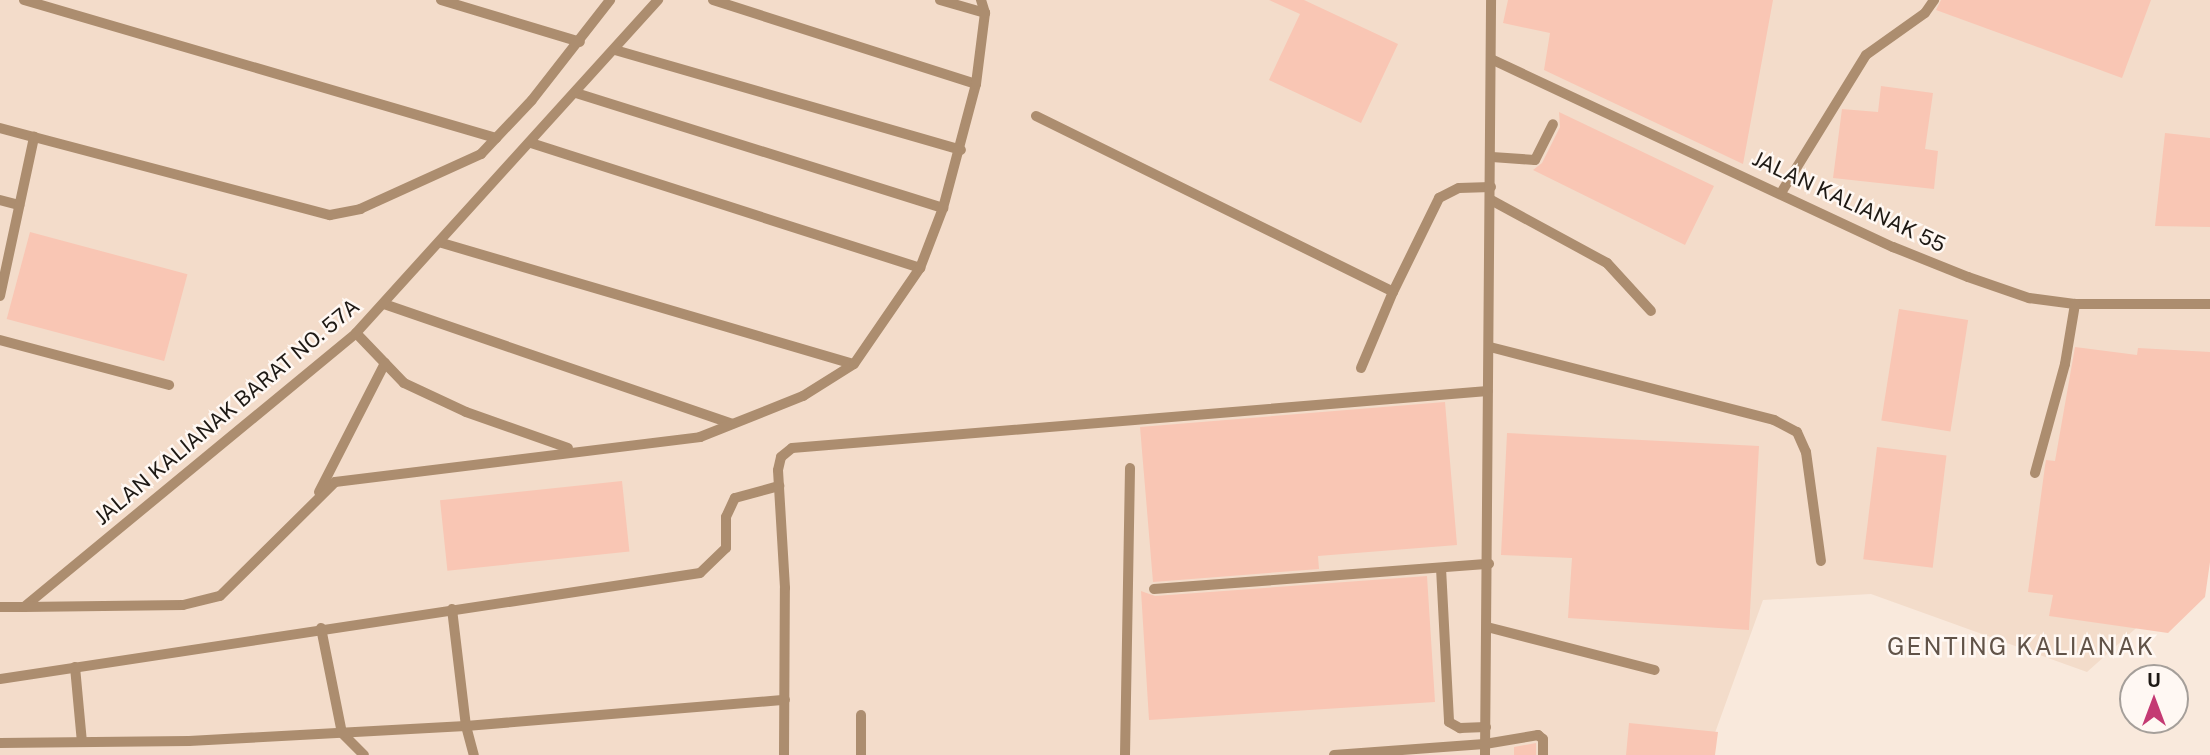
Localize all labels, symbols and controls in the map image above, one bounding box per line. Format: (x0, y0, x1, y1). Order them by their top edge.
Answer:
street label: JALAN KALIANAK 55 (1748, 146, 1950, 258)
street label: JALAN KALIANAK BARAT NO. 57A (89, 294, 365, 530)
district label: GENTING KALIANAK (1889, 633, 2153, 661)
north arrow (2119, 664, 2189, 734)
text: U (2147, 669, 2161, 691)

